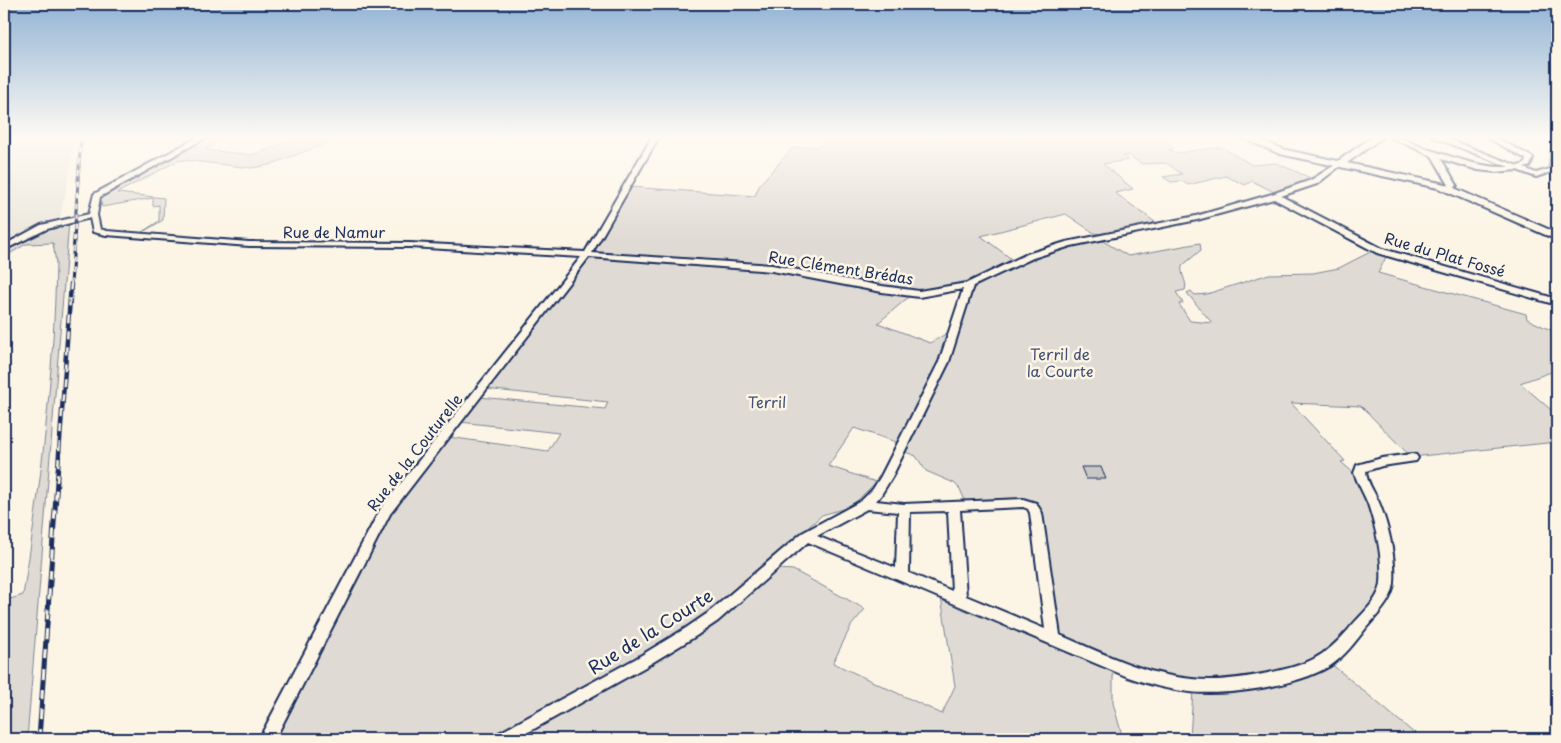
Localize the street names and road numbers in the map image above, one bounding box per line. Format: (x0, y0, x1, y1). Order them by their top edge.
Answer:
street label: Rue de Namur (283, 220, 385, 243)
street label: Rue du Plat Fossé (1382, 226, 1508, 282)
street label: Rue Clément Brédas (767, 244, 915, 290)
street label: Rue de la Couturelle (361, 388, 467, 516)
street label: Rue de la Courte (582, 582, 718, 680)

